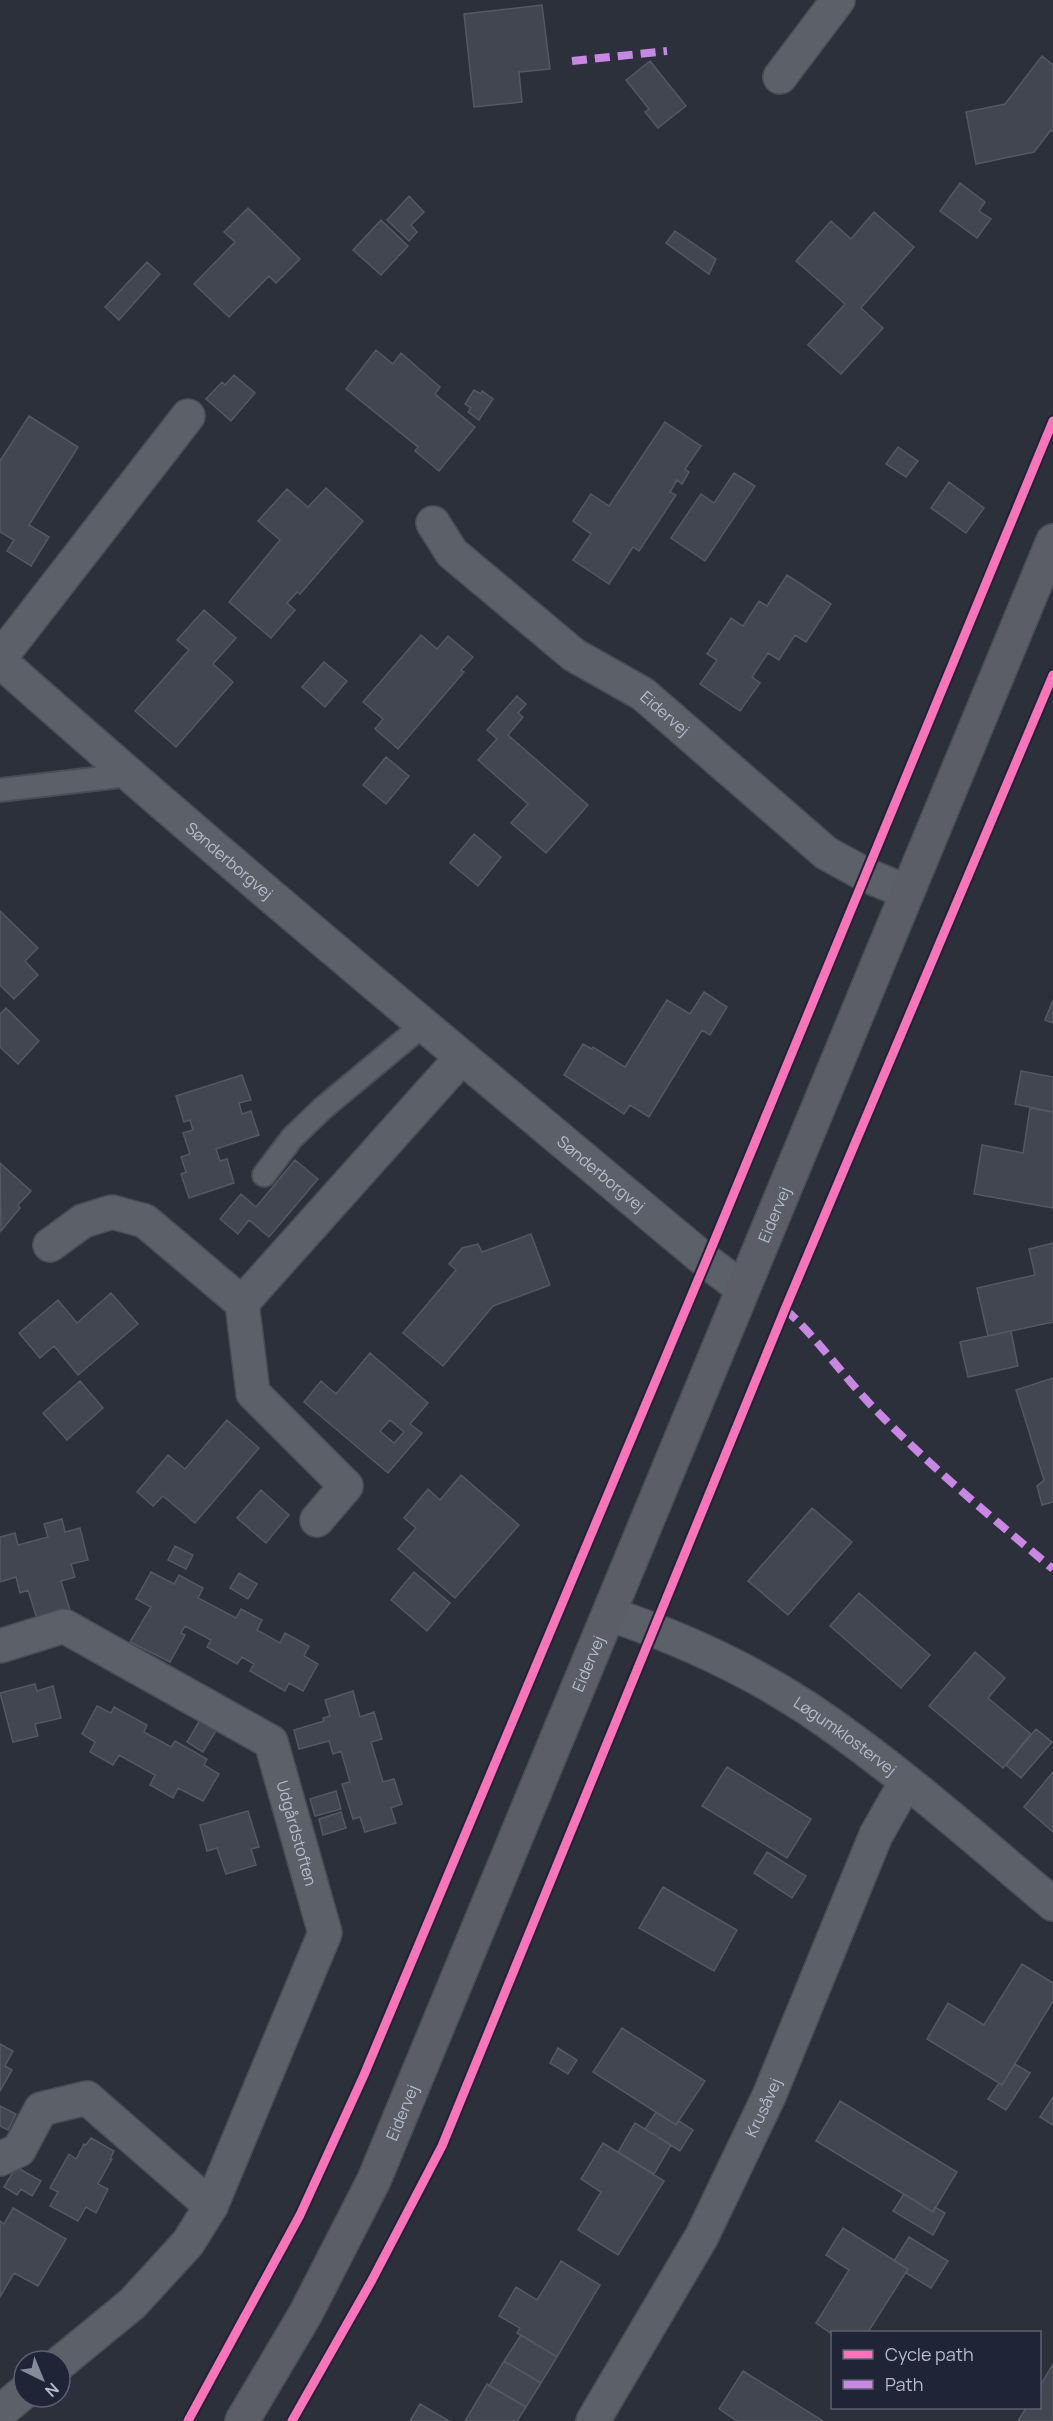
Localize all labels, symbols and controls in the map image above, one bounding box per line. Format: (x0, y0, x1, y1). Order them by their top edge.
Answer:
street label: Eidervej (636, 686, 694, 741)
street label: Sønderborgvej (181, 817, 278, 904)
street label: Sønderborgvej (552, 1130, 650, 1217)
street label: Eidervej (753, 1183, 795, 1246)
street label: Eidervej (567, 1632, 609, 1695)
street label: Løgumklostervej (789, 1691, 901, 1781)
street label: Udgårdstoften (271, 1778, 322, 1888)
street label: Krusåvej (740, 2075, 786, 2141)
street label: Eidervej (381, 2081, 423, 2144)
legend (831, 2331, 1041, 2409)
text: Cycle path (885, 2342, 974, 2366)
north arrow (12, 2349, 72, 2409)
text: Path (885, 2372, 923, 2396)
text: N (41, 2378, 64, 2402)

